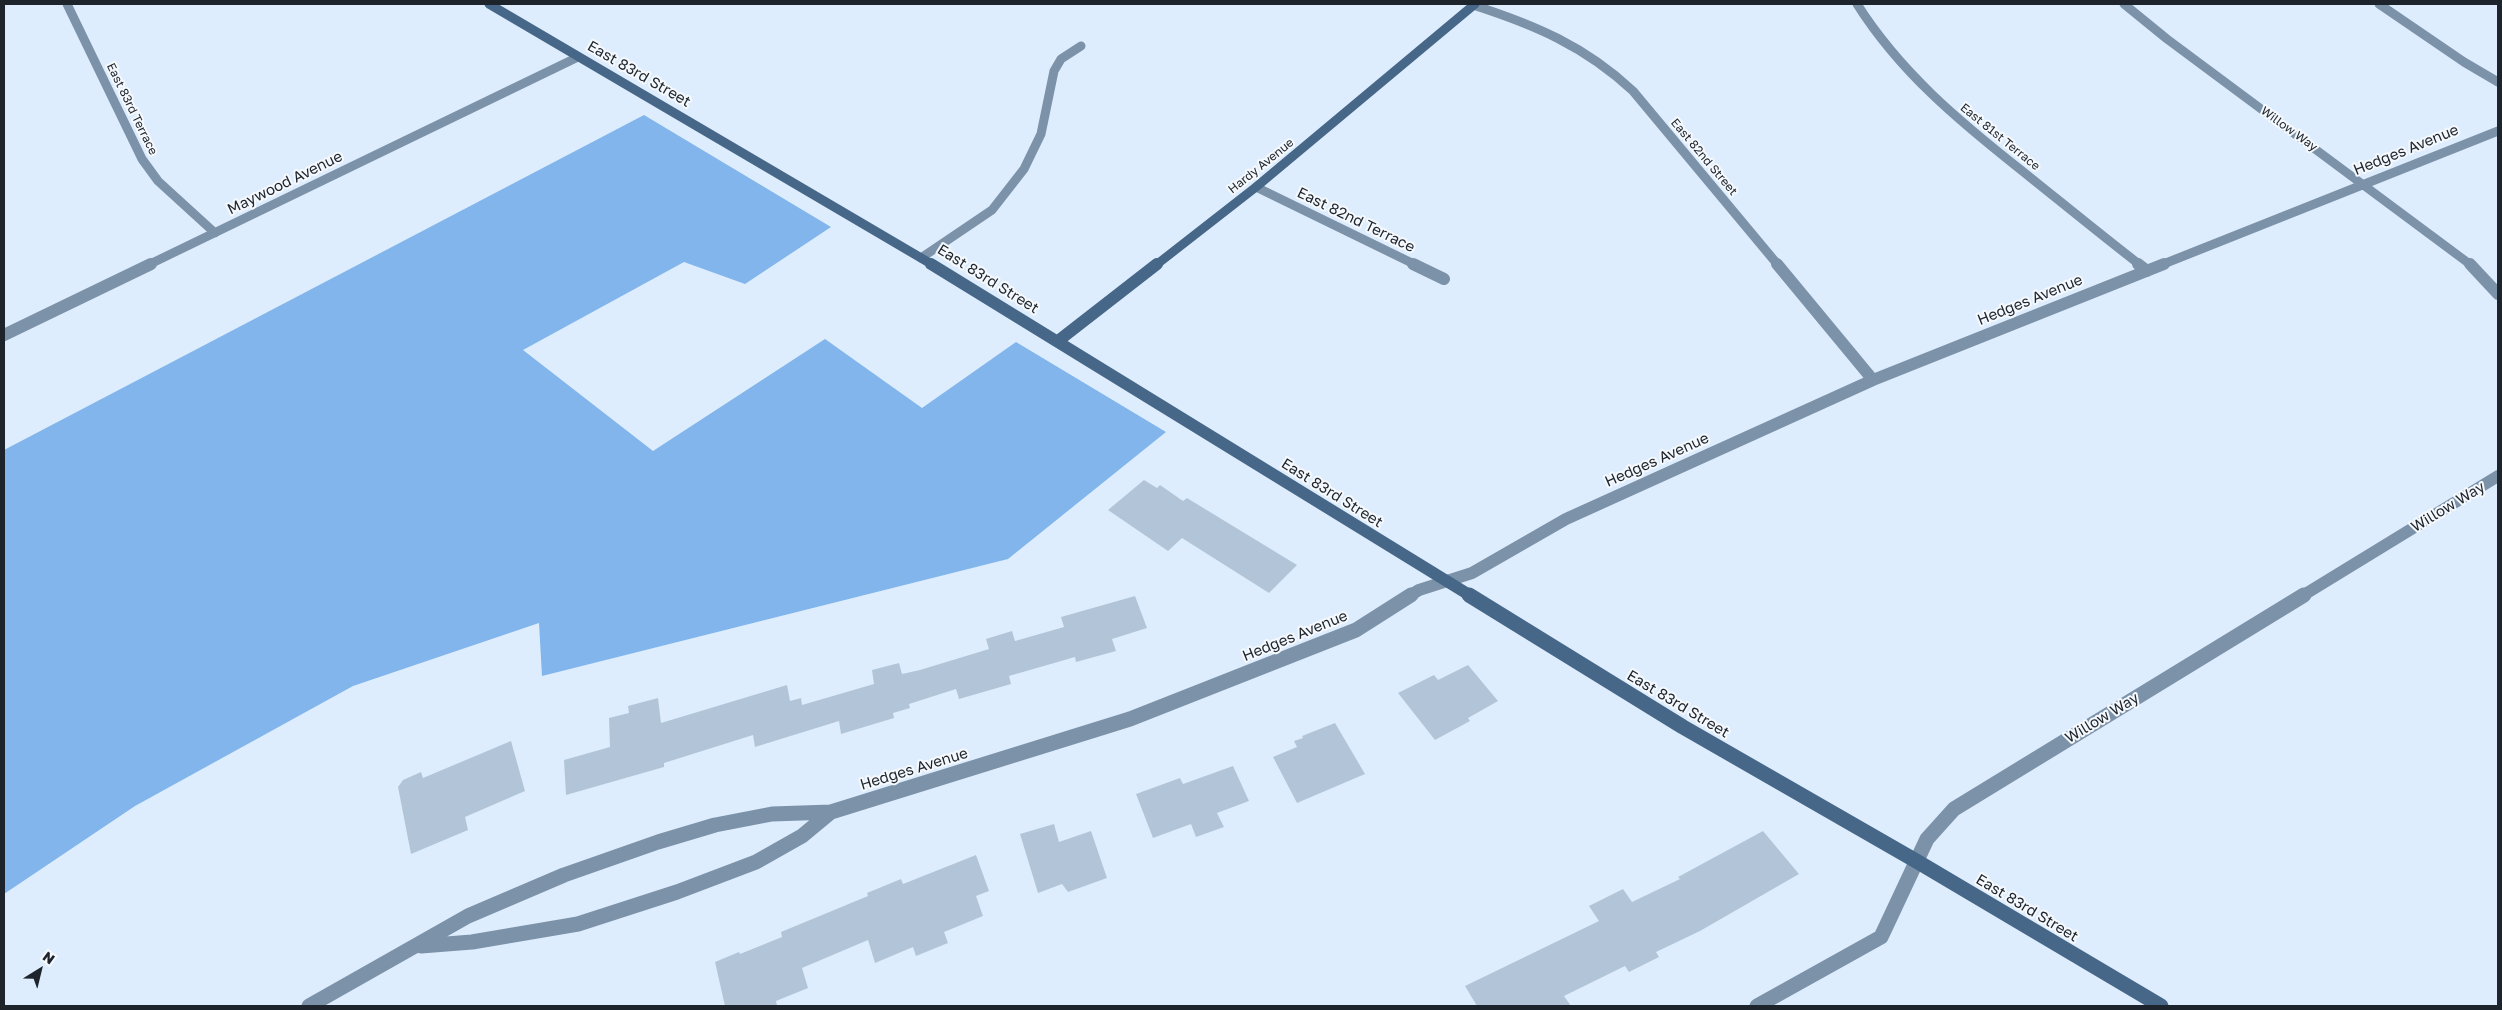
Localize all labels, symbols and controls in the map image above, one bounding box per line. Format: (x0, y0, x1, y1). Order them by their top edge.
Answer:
street label: East 83rd Street (584, 37, 694, 111)
street label: East 83rd Terrace (104, 61, 160, 157)
street label: East 81st Terrace (1957, 100, 2043, 174)
street label: Willow Way (2258, 104, 2320, 154)
street label: East 82nd Street (1668, 116, 1740, 198)
street label: Hedges Avenue (2351, 121, 2461, 179)
street label: Hardy Avenue (1225, 135, 1297, 197)
street label: Maywood Avenue (225, 147, 345, 219)
street label: East 82nd Terrace (1294, 184, 1418, 256)
street label: East 83rd Street (934, 241, 1042, 317)
street label: Hedges Avenue (1975, 271, 2085, 329)
street label: Hedges Avenue (1602, 429, 1712, 491)
street label: East 83rd Street (1278, 455, 1386, 531)
street label: Willow Way (2408, 478, 2488, 536)
street label: Hedges Avenue (1240, 607, 1350, 665)
street label: East 83rd Street (1624, 666, 1732, 742)
street label: Willow Way (2062, 689, 2142, 747)
street label: Hedges Avenue (858, 744, 970, 794)
street label: East 83rd Street (1973, 870, 2081, 946)
north arrow (15, 945, 65, 995)
text: N (40, 947, 58, 967)

